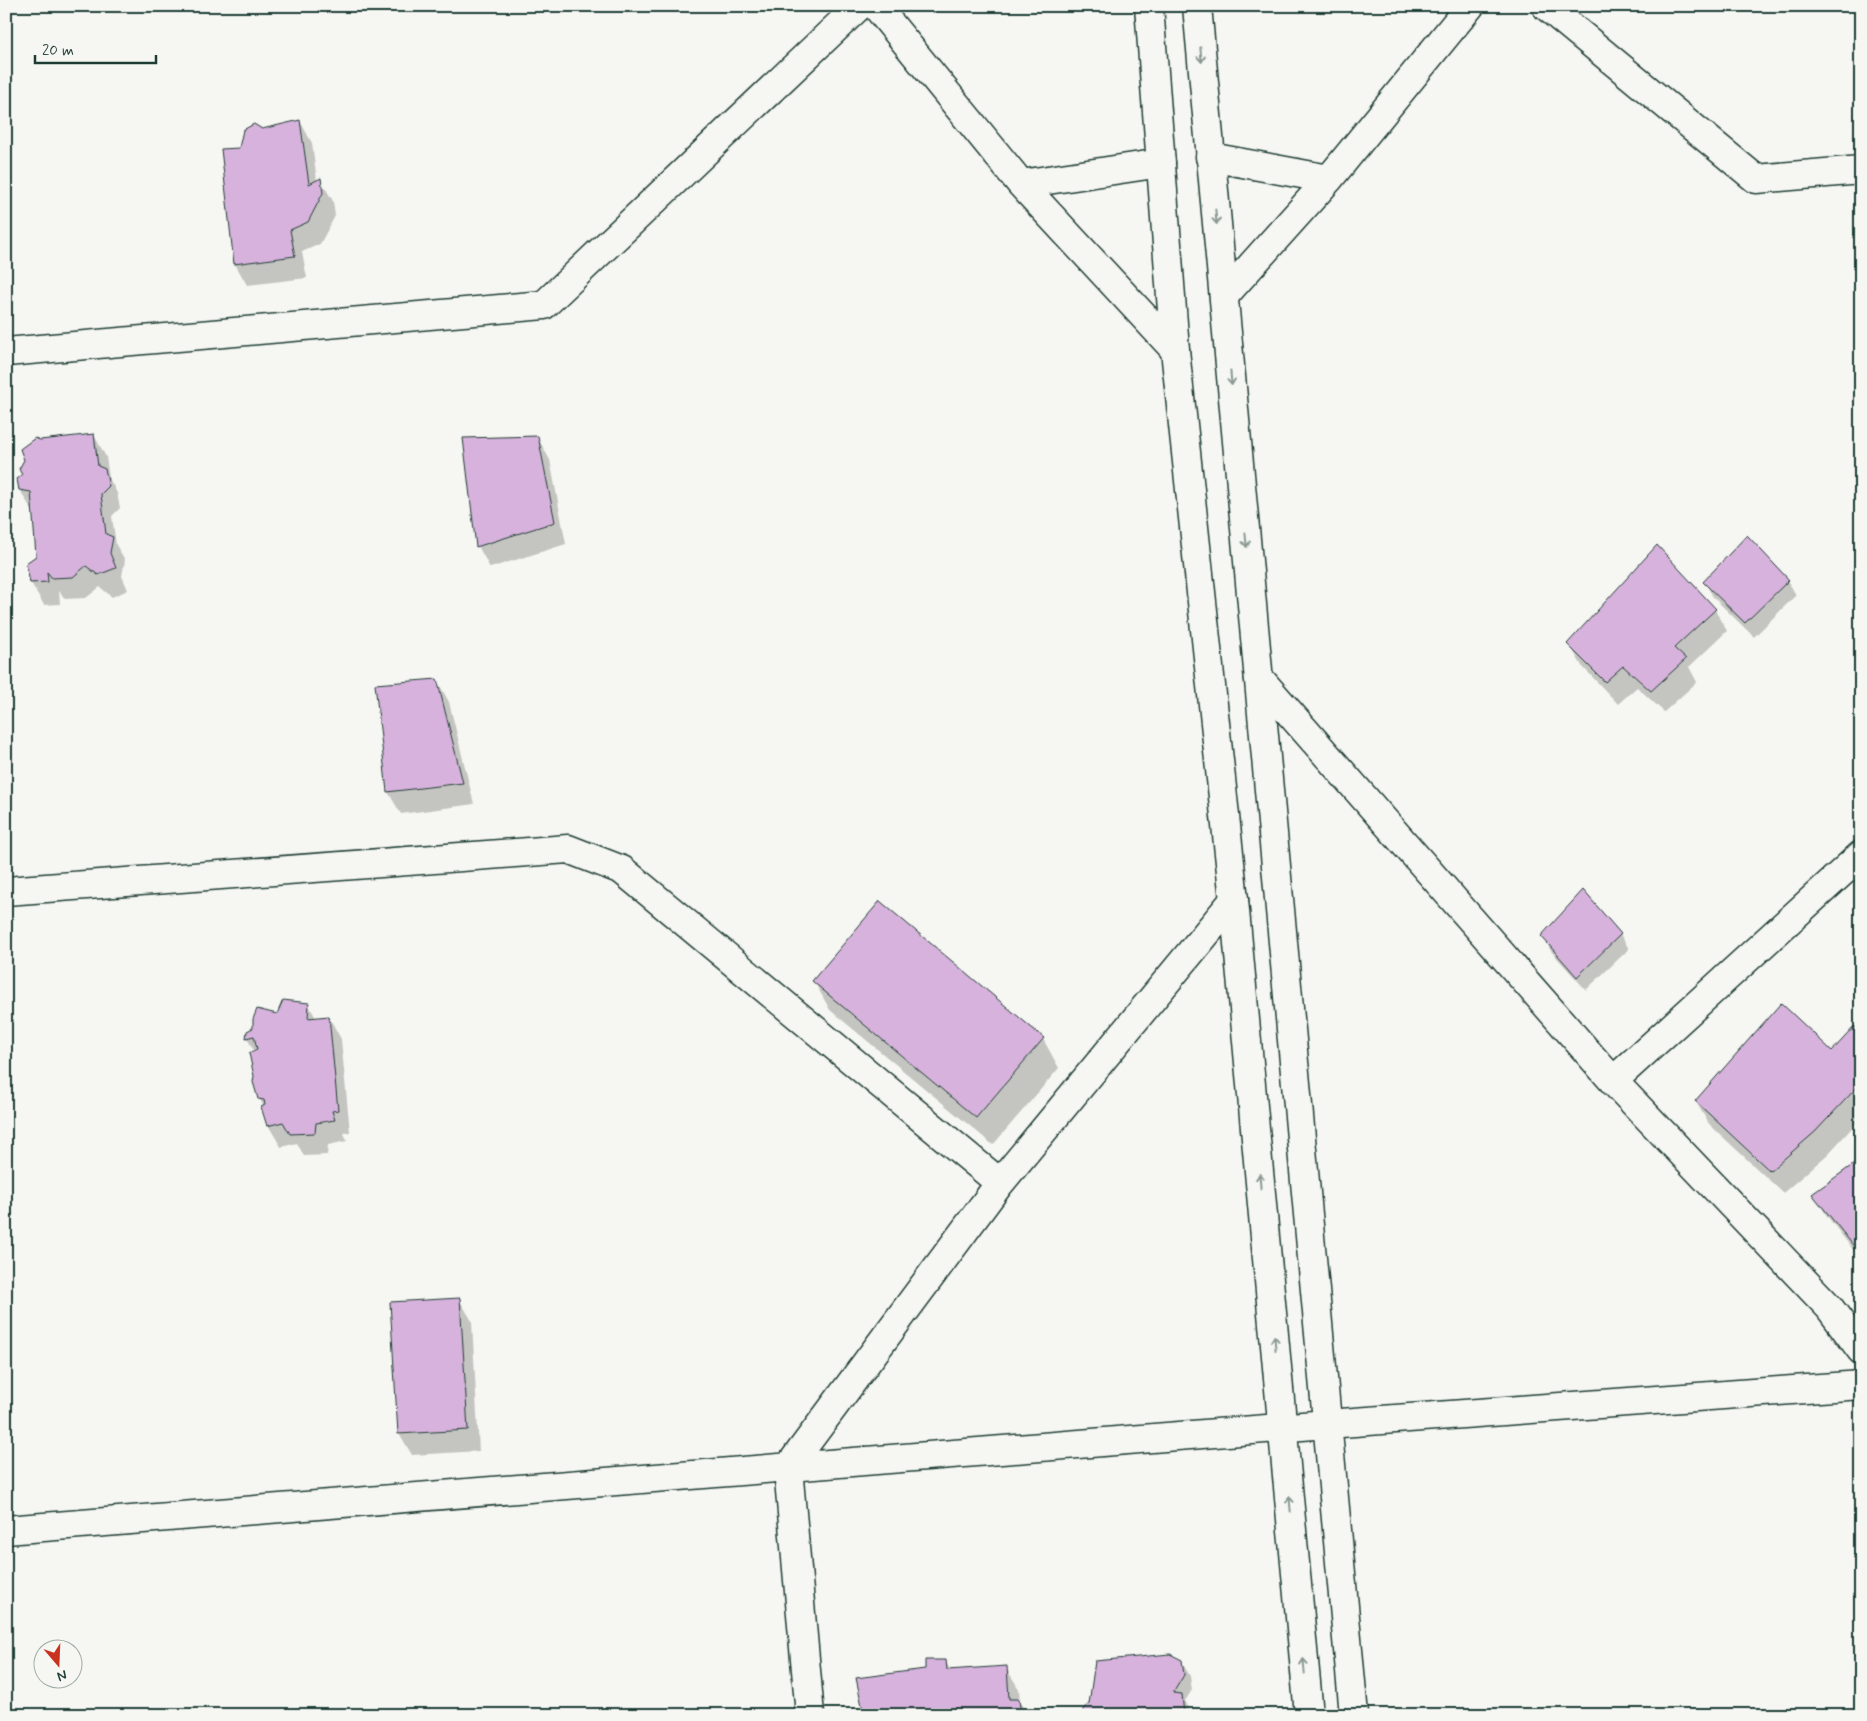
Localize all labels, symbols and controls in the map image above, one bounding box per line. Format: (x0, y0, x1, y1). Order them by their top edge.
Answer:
scale bar (35, 32, 156, 64)
text: 20 m (42, 41, 74, 61)
one-way arrow (1196, 47, 1206, 63)
one-way arrow (1211, 208, 1221, 224)
one-way arrow (1226, 370, 1236, 386)
one-way arrow (1241, 532, 1251, 548)
one-way arrow (1255, 1173, 1265, 1189)
one-way arrow (1270, 1335, 1280, 1351)
one-way arrow (1285, 1497, 1294, 1513)
north arrow (32, 1638, 82, 1688)
one-way arrow (1300, 1658, 1309, 1674)
text: N (55, 1665, 69, 1685)

